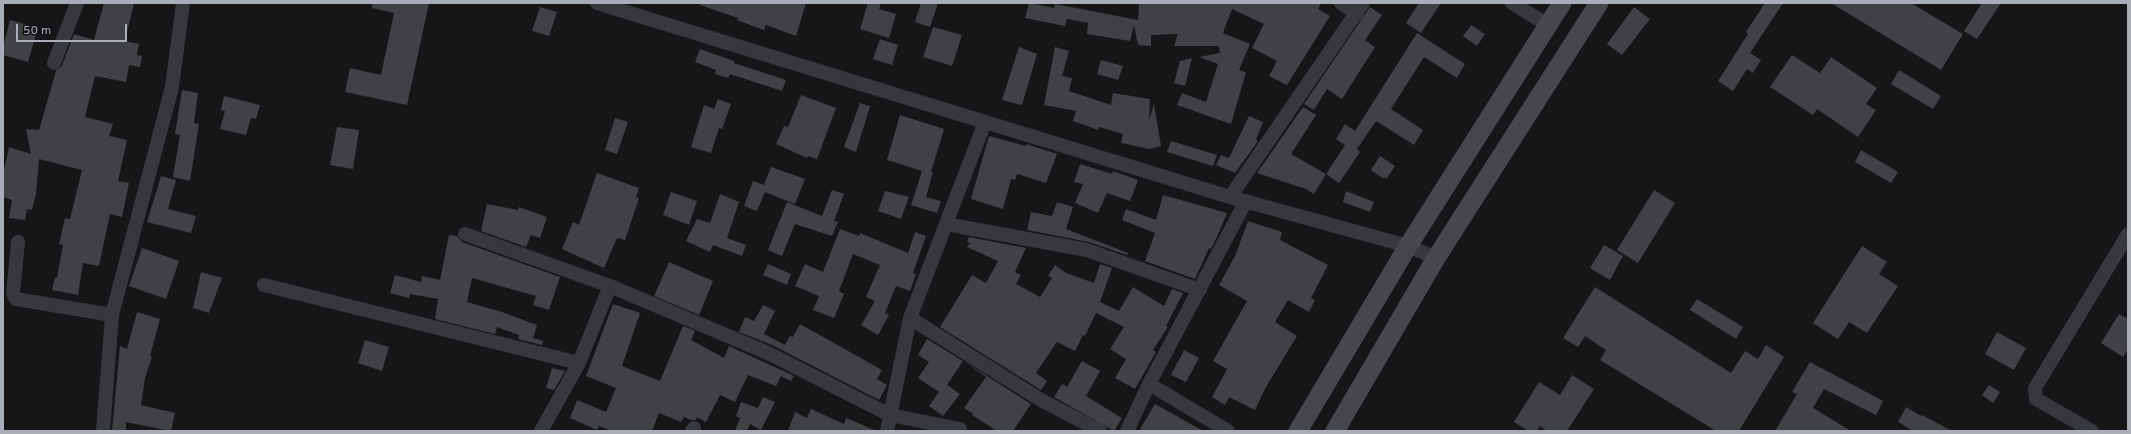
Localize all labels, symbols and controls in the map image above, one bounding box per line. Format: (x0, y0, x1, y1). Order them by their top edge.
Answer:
scale bar (18, 16, 129, 42)
text: 50 m (23, 23, 51, 39)

